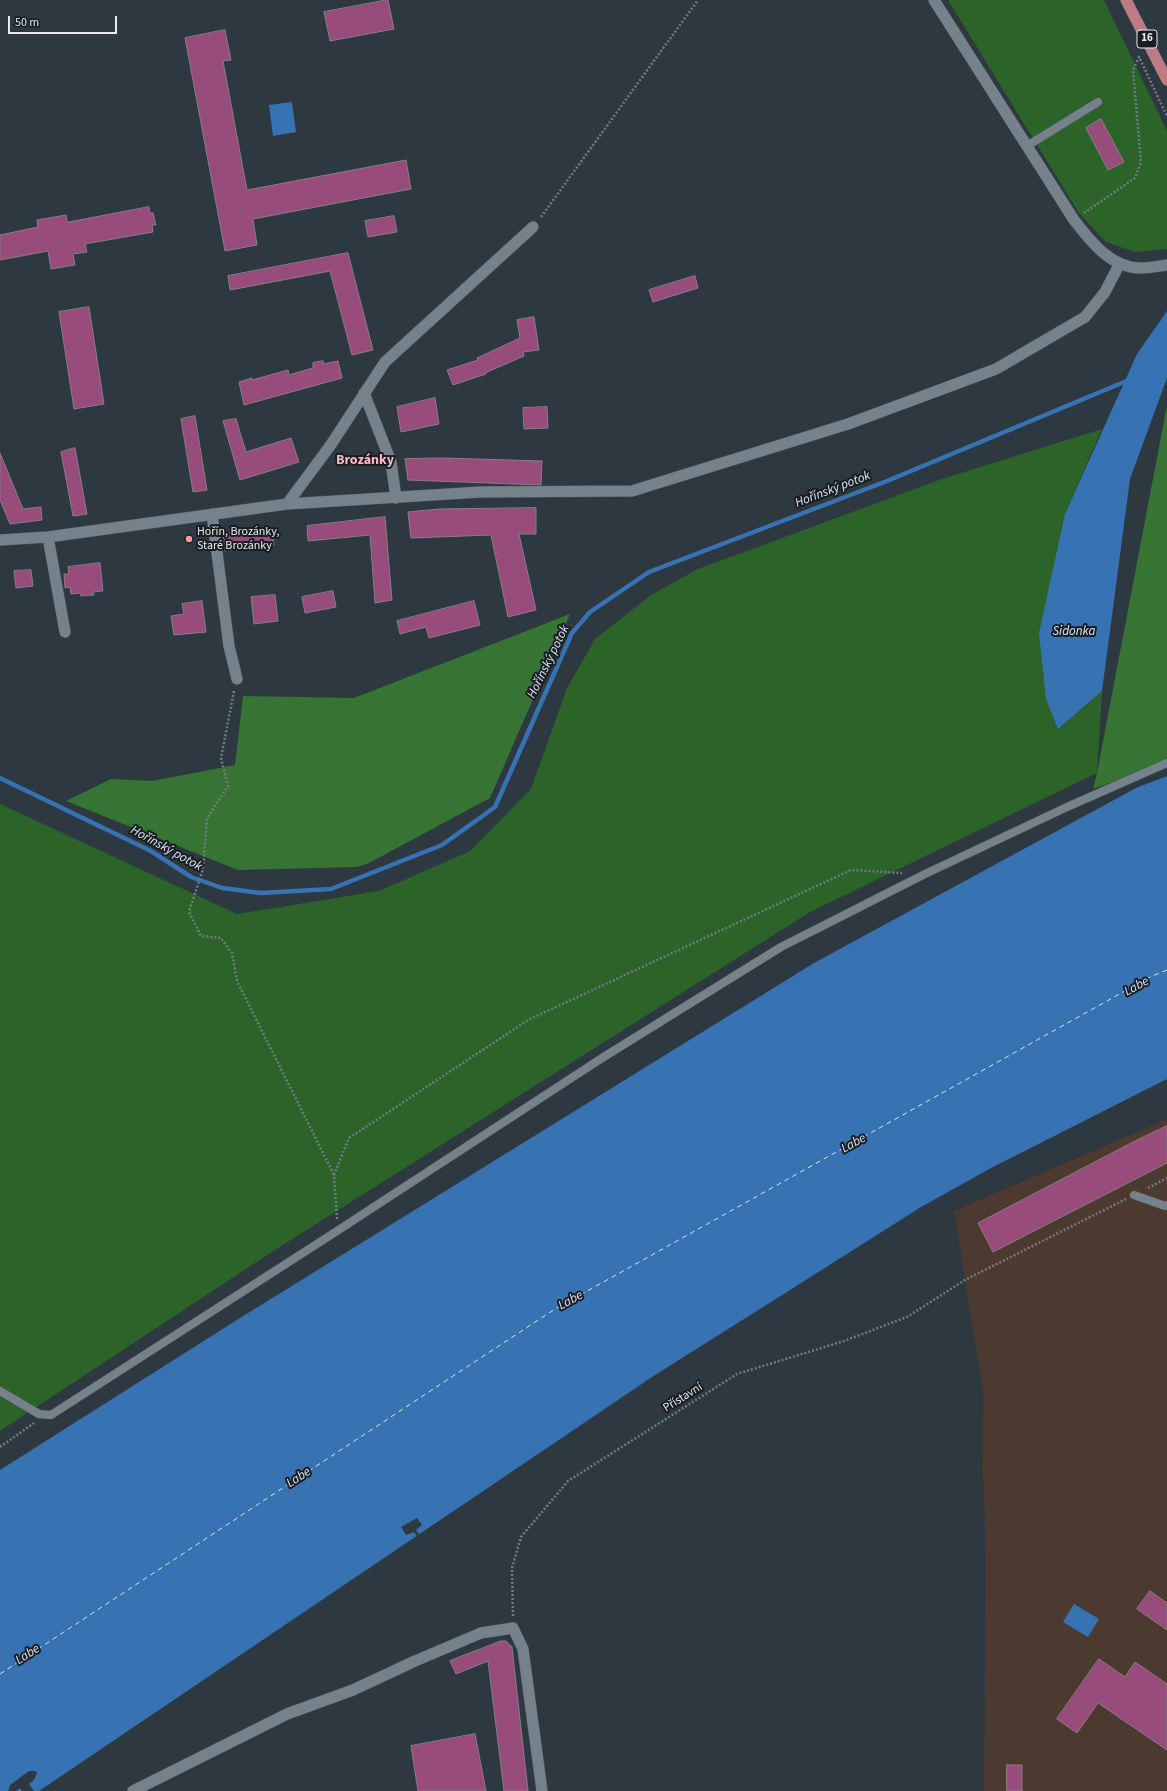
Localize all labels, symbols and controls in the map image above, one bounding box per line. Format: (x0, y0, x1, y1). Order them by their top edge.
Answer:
scale bar (10, 8, 119, 34)
text: 50 m (15, 14, 39, 31)
road number: 16 (1137, 30, 1157, 48)
district label: Brozánky (336, 453, 394, 469)
water label: Hořínský potok (793, 468, 873, 512)
place label: Hořín, Brozánky, Staré Brozánky (197, 525, 279, 553)
marker: Hořín, Brozánky, Staré Brozánky (184, 534, 194, 544)
water label: Hořínský potok (525, 623, 573, 701)
water label: Sidonka (1052, 624, 1096, 640)
water label: Hořínský potok (127, 823, 205, 875)
water label: Labe (1122, 974, 1152, 1000)
water label: Labe (839, 1131, 869, 1157)
water label: Labe (556, 1288, 586, 1314)
street label: Přístavní (661, 1380, 705, 1416)
water label: Labe (284, 1464, 314, 1492)
water label: Labe (13, 1641, 43, 1669)

